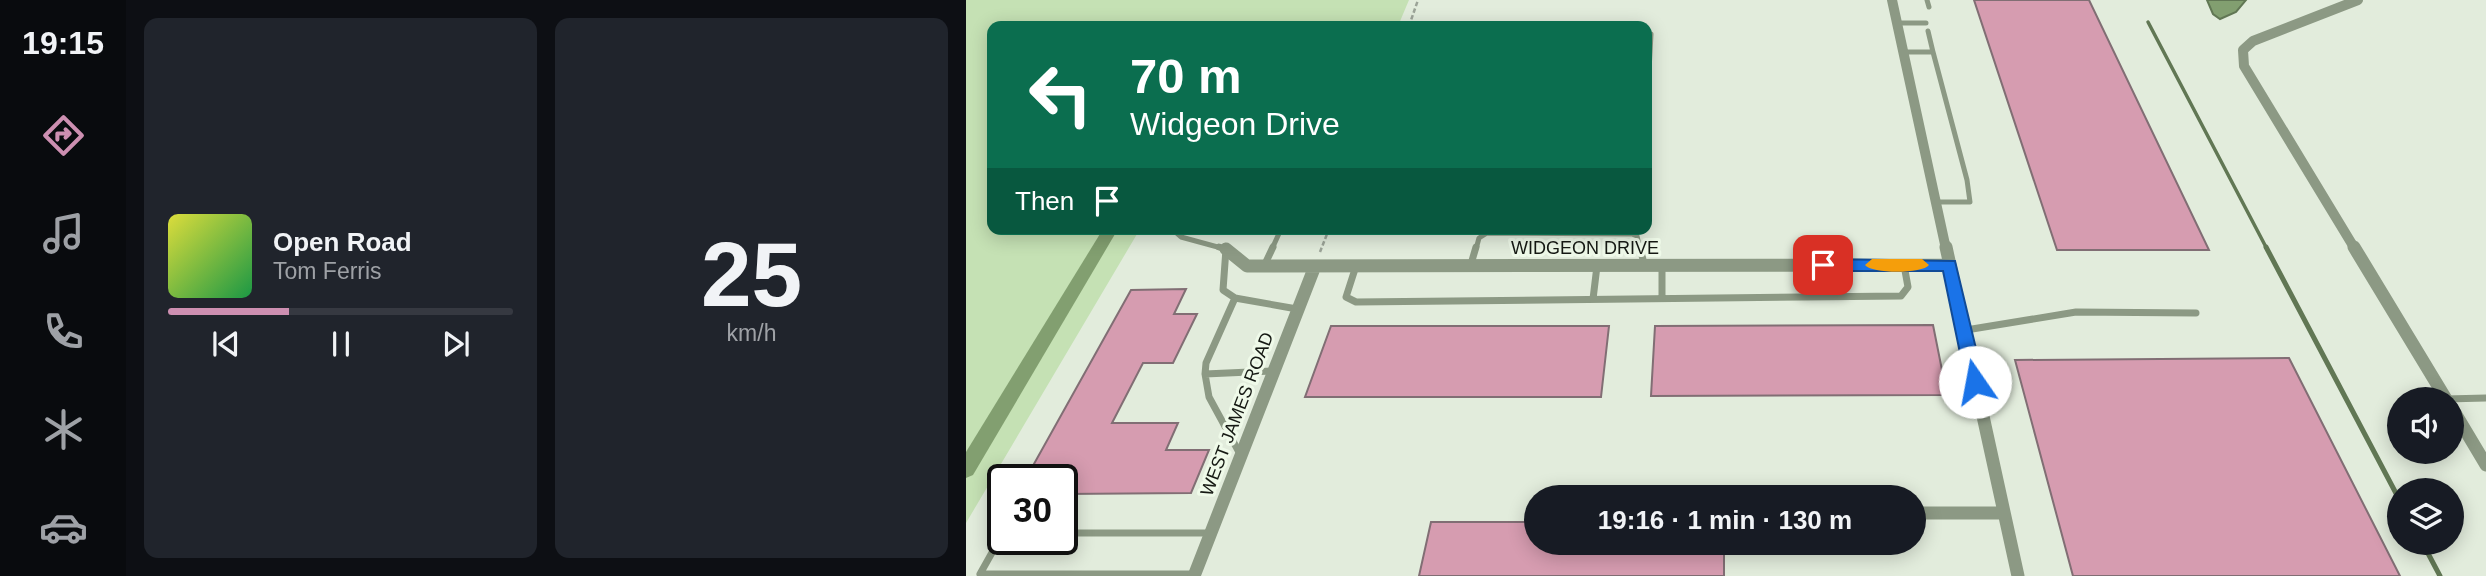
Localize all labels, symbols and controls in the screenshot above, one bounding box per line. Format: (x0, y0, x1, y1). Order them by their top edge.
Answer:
text: 19:15 (22, 25, 104, 61)
icon: left (1015, 49, 1106, 140)
text: 70 m (1130, 49, 1242, 103)
text: Widgeon Drive (1130, 106, 1340, 142)
icon: directions (39, 111, 88, 160)
icon: arrive (1088, 182, 1126, 220)
text: Then (1015, 186, 1074, 216)
icon: music (39, 209, 88, 258)
text: 25 (701, 224, 802, 325)
text: Open Road (273, 227, 412, 257)
pin (1793, 235, 1853, 295)
street label: WIDGEON DRIVE (1511, 238, 1659, 258)
icon: arrive (1804, 246, 1842, 284)
text: Tom Ferris (273, 258, 382, 284)
icon: phone (39, 307, 88, 356)
text: km/h (727, 320, 776, 346)
icon: previous (207, 325, 245, 363)
icon: pause (322, 325, 360, 363)
icon: next (437, 325, 475, 363)
street label: WEST JAMES ROAD (1197, 329, 1277, 499)
position arrow (1938, 345, 2012, 419)
map controls (2387, 387, 2464, 555)
button: sound (2387, 387, 2464, 464)
icon: climate (39, 405, 88, 454)
speed limit sign: 30 (987, 464, 1078, 555)
button: layers (2387, 478, 2464, 555)
icon: car (39, 503, 88, 552)
text: 19:16 · 1 min · 130 m (1598, 505, 1852, 535)

